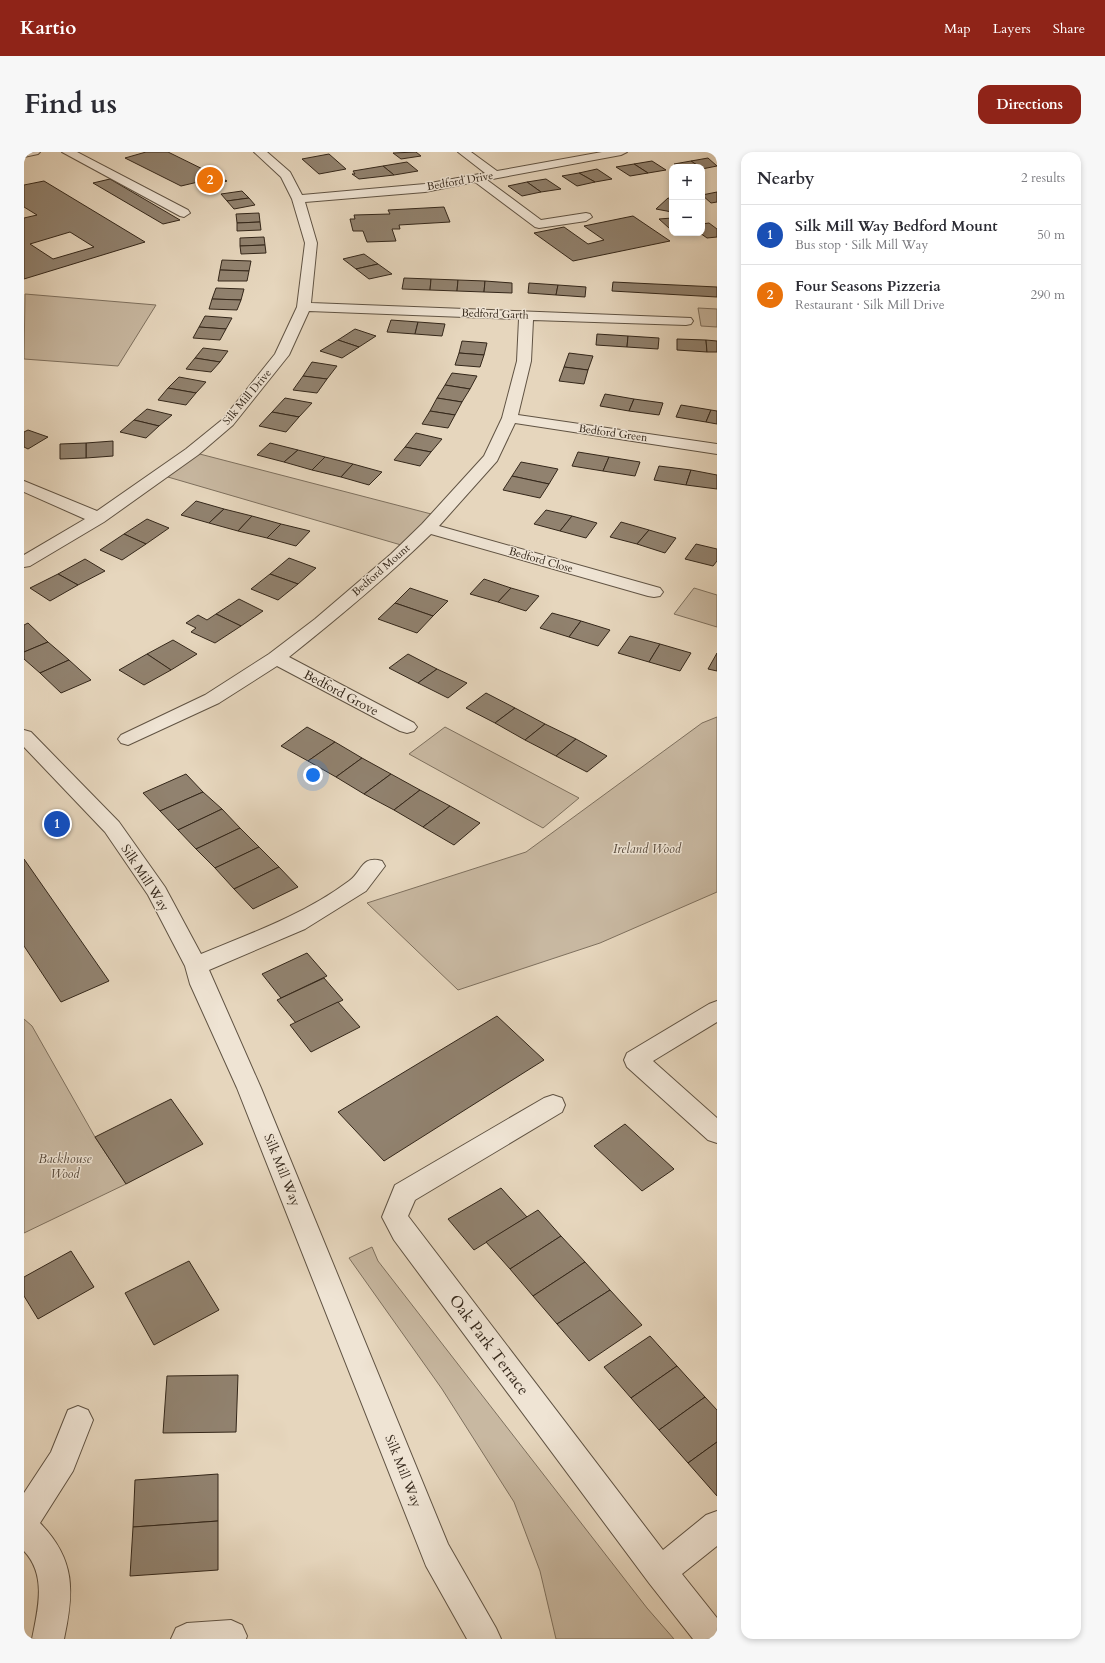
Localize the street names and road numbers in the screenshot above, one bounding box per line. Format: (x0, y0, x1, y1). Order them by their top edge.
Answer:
street label: Bedford Drive (426, 168, 494, 194)
street label: Bedford Garth (461, 305, 529, 323)
street label: Silk Mill Drive (219, 366, 275, 428)
street label: Bedford Green (578, 421, 649, 445)
street label: Bedford Mount (349, 540, 414, 599)
street label: Bedford Close (507, 544, 575, 576)
street label: Bedford Grove (300, 666, 382, 720)
street label: Silk Mill Way (117, 841, 174, 915)
street label: Silk Mill Way (259, 1131, 305, 1209)
street label: Oak Park Terrace (444, 1290, 534, 1400)
street label: Silk Mill Way (380, 1432, 426, 1510)

